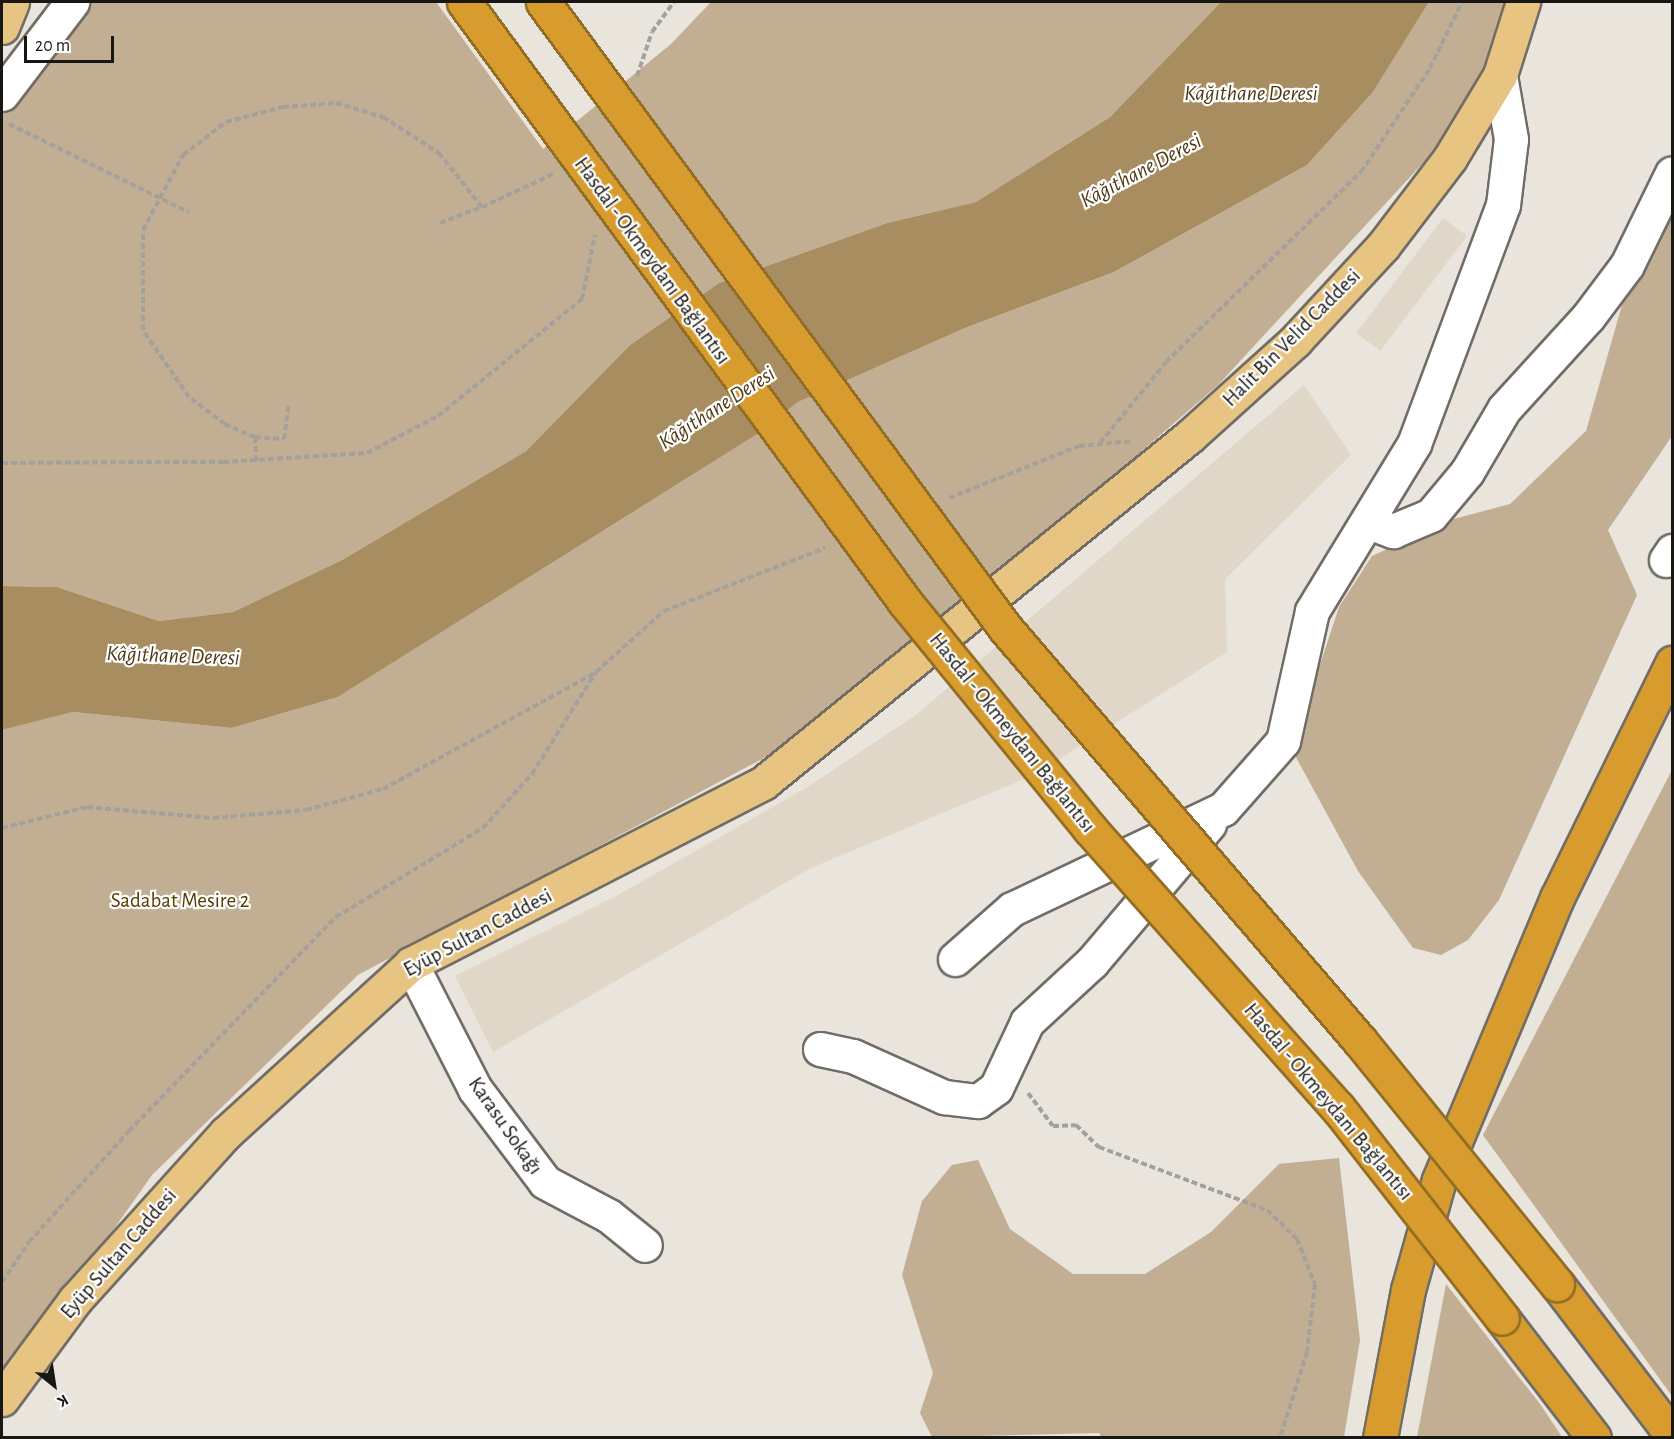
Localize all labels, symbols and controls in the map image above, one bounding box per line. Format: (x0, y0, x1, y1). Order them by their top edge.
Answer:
scale bar (27, 24, 117, 62)
text: 20 m (35, 37, 70, 55)
water label: Kağıthane Deresi (1184, 81, 1318, 107)
water label: Kâğıthane Deresi (1076, 128, 1206, 214)
street label: Hasdal - Okmeydanı Bağlantısı (568, 153, 736, 369)
street label: Halit Bin Velid Caddesi (1218, 264, 1366, 412)
water label: Kâğıthane Deresi (654, 361, 780, 455)
street label: Hasdal - Okmeydanı Bağlantısı (924, 628, 1100, 838)
water label: Kâğıthane Deresi (106, 640, 240, 672)
street label: Eyüp Sultan Caddesi (399, 883, 557, 983)
park label: Sadabat Mesire 2 (111, 888, 249, 914)
street label: Hasdal - Okmeydanı Bağlantısı (1238, 998, 1418, 1206)
street label: Karasu Sokağı (462, 1073, 548, 1179)
street label: Eyüp Sultan Caddesi (56, 1184, 182, 1324)
north arrow (24, 1355, 84, 1415)
text: K (55, 1391, 71, 1410)

